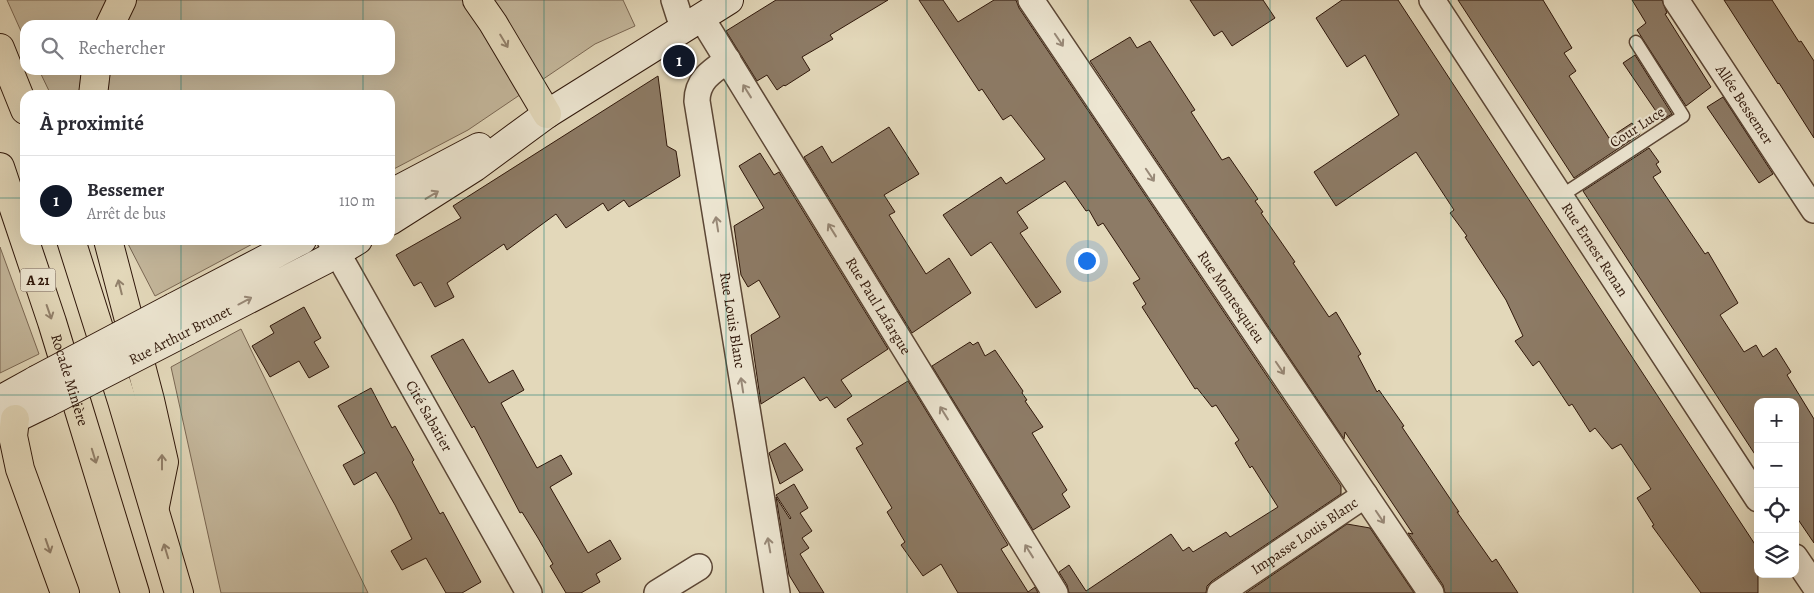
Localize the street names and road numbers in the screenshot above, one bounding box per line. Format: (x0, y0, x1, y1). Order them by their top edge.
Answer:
street label: Allée Bessemer (1711, 60, 1778, 148)
street label: Cour Luce (1606, 102, 1669, 152)
street label: Rue Ernest Renan (1557, 199, 1633, 300)
street label: Rue Montesquieu (1193, 247, 1270, 348)
street label: Rue Paul Lafargue (841, 253, 916, 359)
road number: A 21 (20, 268, 56, 292)
street label: Rue Louis Blanc (715, 271, 750, 370)
street label: Rue Arthur Brunet (125, 300, 235, 370)
street label: Rocade Minière (46, 331, 93, 429)
street label: Cité Sabatier (401, 377, 457, 455)
street label: Impasse Louis Blanc (1247, 493, 1362, 579)

